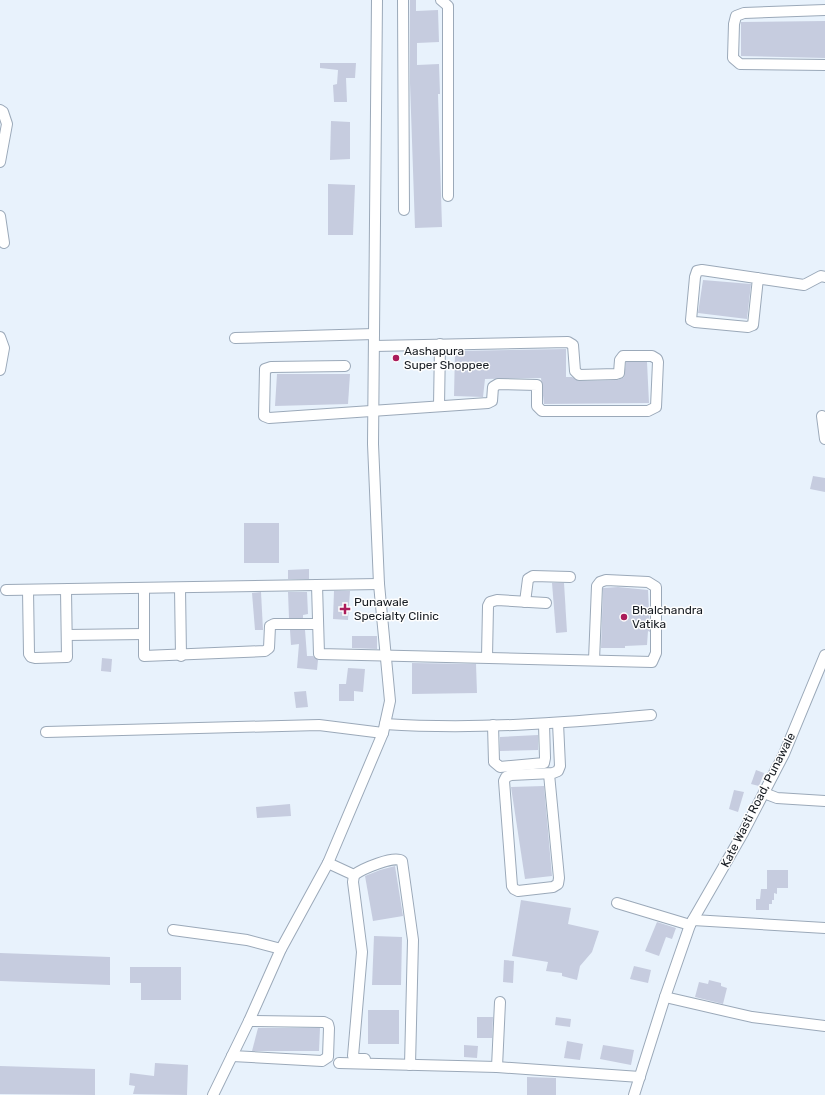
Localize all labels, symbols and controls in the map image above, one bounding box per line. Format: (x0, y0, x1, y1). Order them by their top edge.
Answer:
place label: Aashapura Super Shoppee (404, 344, 489, 372)
marker: Aashapura Super Shoppee (391, 353, 401, 363)
place label: Punawale Specialty Clinic (354, 595, 439, 623)
marker: Punawale Specialty Clinic (339, 603, 351, 615)
place label: Bhalchandra Vatika (632, 603, 703, 631)
marker: Bhalchandra Vatika (619, 612, 629, 622)
street label: Kate Wasti Road, Punawale (718, 730, 798, 870)

